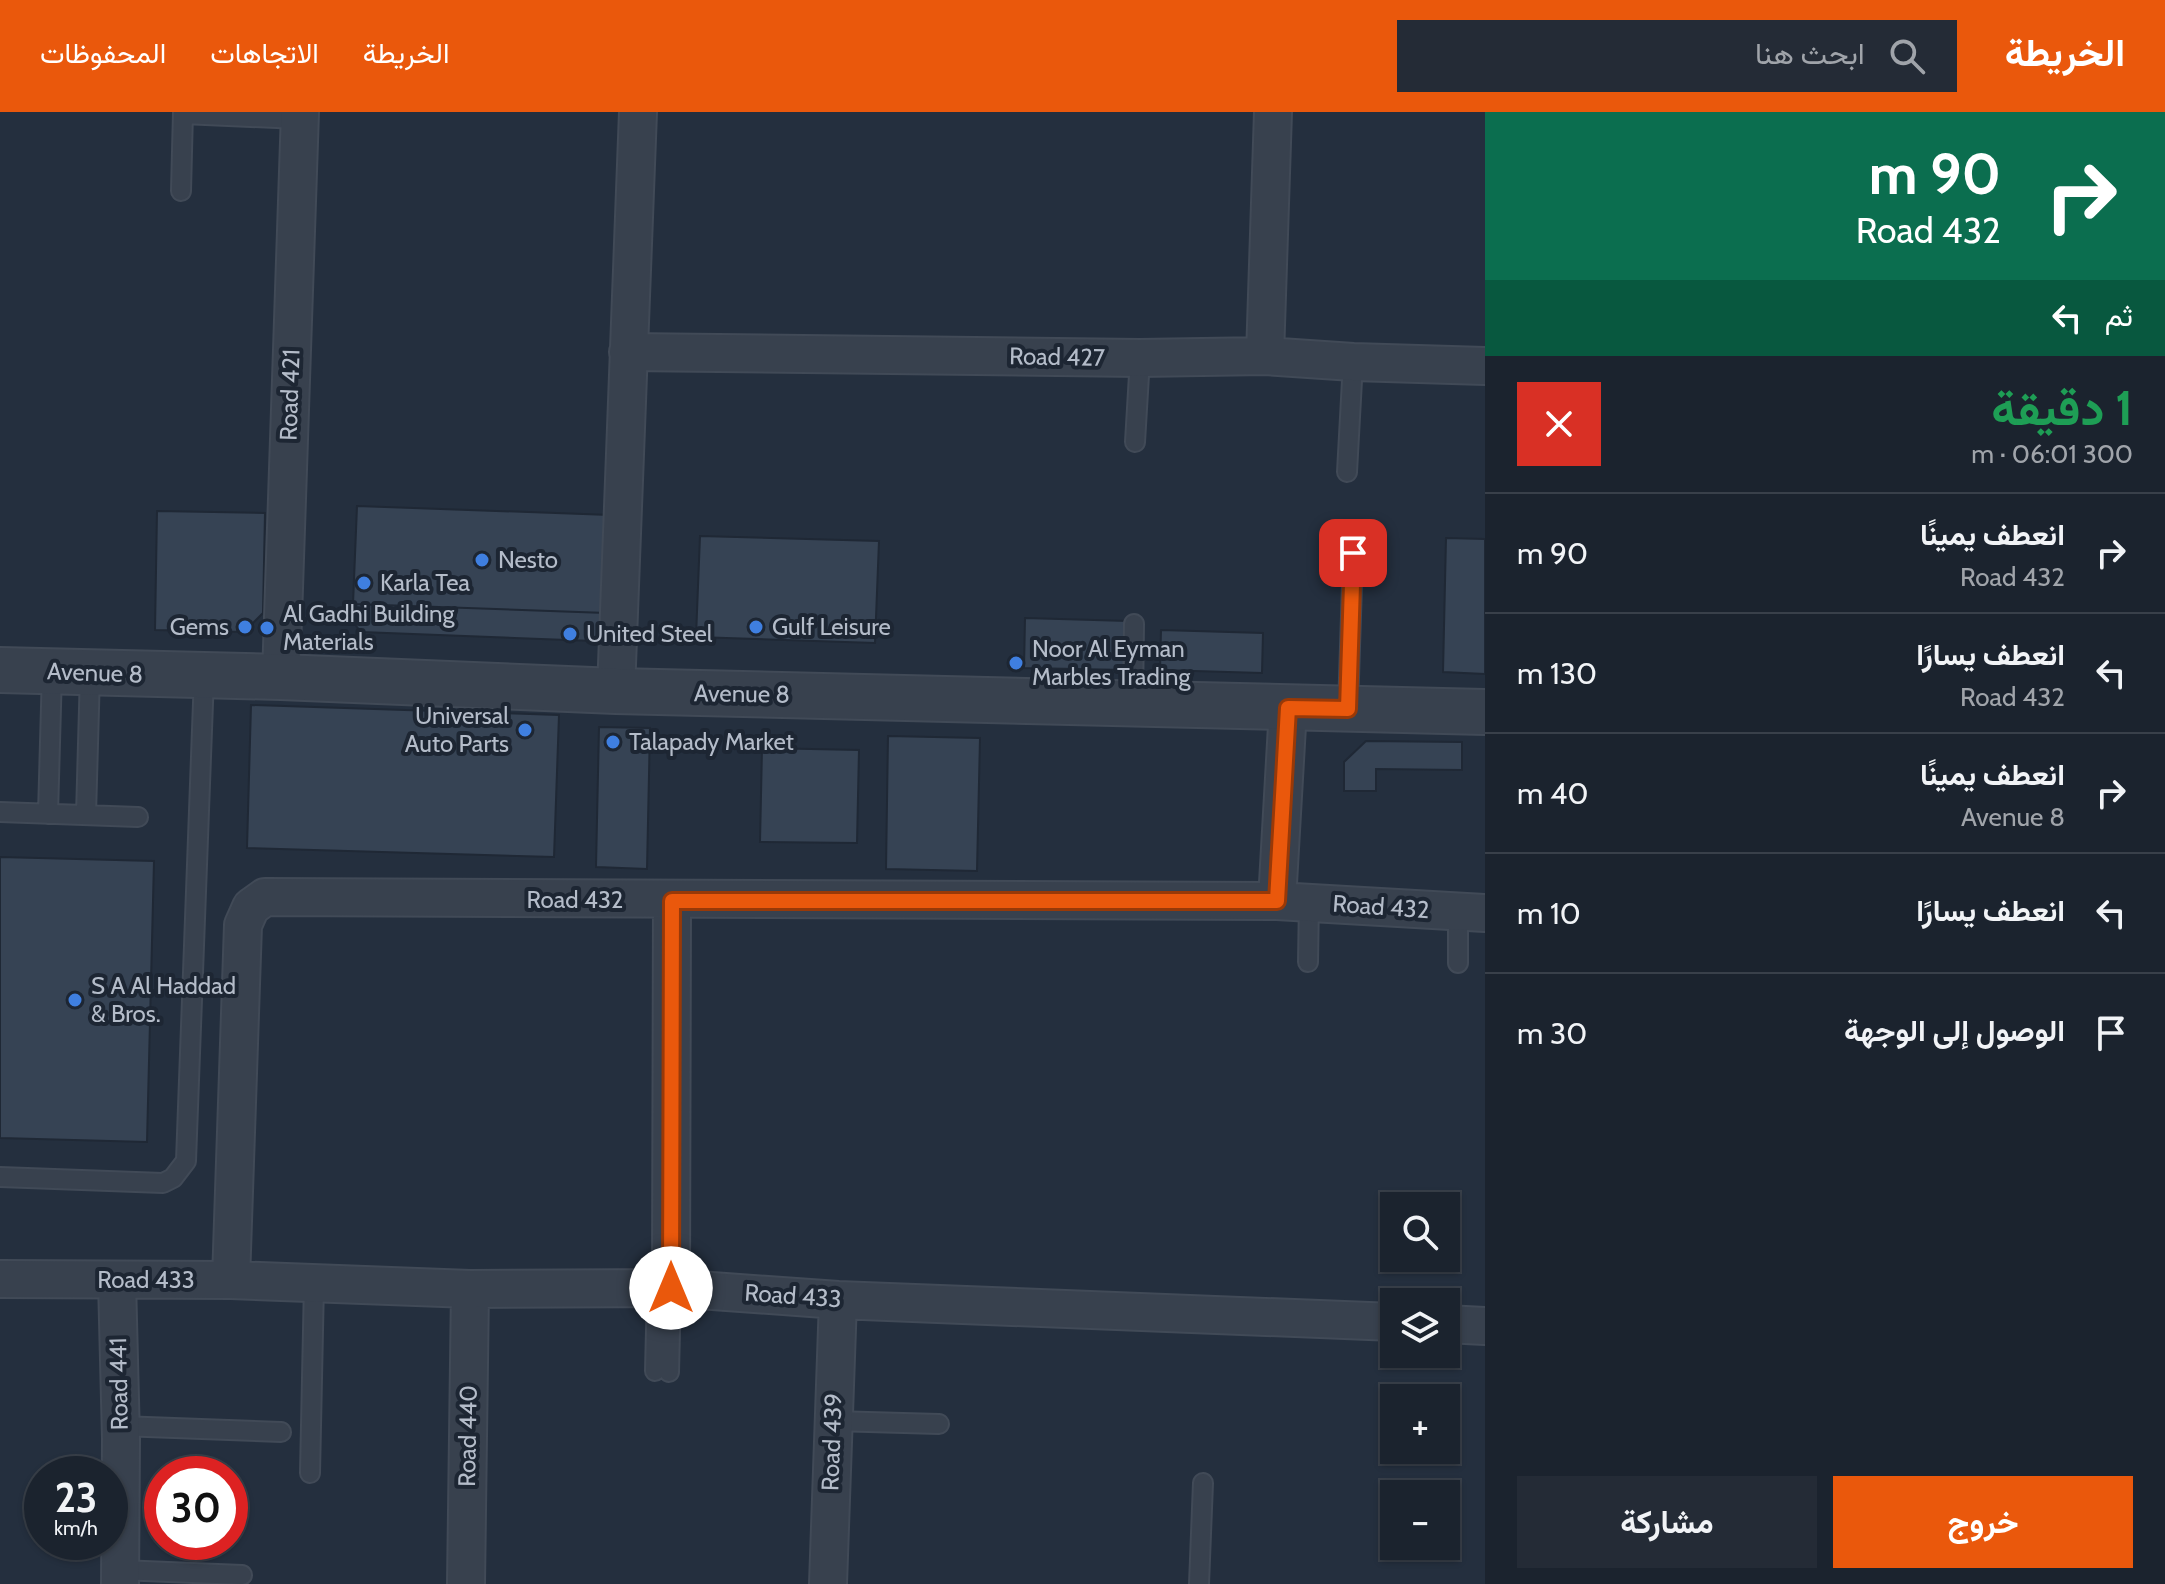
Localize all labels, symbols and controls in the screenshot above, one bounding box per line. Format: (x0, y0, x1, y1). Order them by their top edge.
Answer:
search box (1397, 20, 1957, 92)
text: الخريطة (2005, 29, 2125, 76)
icon: search (1885, 34, 1929, 78)
text: ابحث هنا (1755, 35, 1865, 72)
text: المحفوظات (40, 36, 166, 70)
text: الاتجاهات (210, 36, 319, 70)
text: الخريطة (363, 36, 449, 70)
text: 90 m (1869, 140, 2001, 208)
icon: right (2029, 144, 2133, 248)
text: Road 432 (1856, 208, 2001, 252)
icon: left (2045, 296, 2089, 340)
text: ثم (2105, 297, 2133, 334)
street label: Road 427 (1009, 341, 1105, 372)
street label: Road 421 (273, 349, 306, 441)
text: 1 دقيقة (1991, 379, 2133, 437)
button: close (1517, 382, 1601, 466)
text: 300 m · 06:01 (1971, 438, 2133, 470)
text: انعطف يمينًا (1920, 516, 2065, 553)
pin (1319, 519, 1387, 587)
icon: arrive (1331, 531, 1375, 575)
icon: right (2089, 531, 2133, 575)
text: 90 m (1517, 535, 1588, 572)
place label: Nesto (498, 545, 558, 574)
marker: Nesto (473, 551, 491, 569)
text: Road 432 (1960, 561, 2065, 593)
place label: Karla Tea (380, 568, 470, 597)
marker: Karla Tea (355, 574, 373, 592)
place label: Al Gadhi Building Materials (283, 599, 455, 656)
place label: Gems (170, 612, 229, 641)
place label: Gulf Leisure (772, 612, 891, 641)
marker: Gems (236, 618, 254, 636)
marker: Gulf Leisure (747, 618, 765, 636)
marker: Al Gadhi Building Materials (258, 619, 276, 637)
place label: United Steel (586, 619, 713, 648)
marker: United Steel (561, 625, 579, 643)
place label: Noor Al Eyman Marbles Trading (1032, 634, 1191, 691)
text: انعطف يسارًا (1916, 636, 2065, 673)
icon: left (2089, 651, 2133, 695)
marker: Noor Al Eyman Marbles Trading (1007, 654, 1025, 672)
text: 130 m (1517, 655, 1597, 692)
street label: Avenue 8 (47, 656, 144, 689)
street label: Avenue 8 (694, 678, 790, 709)
text: Road 432 (1960, 681, 2065, 713)
place label: Universal Auto Parts (405, 701, 509, 758)
marker: Universal Auto Parts (516, 721, 534, 739)
place label: Talapady Market (629, 727, 794, 756)
marker: Talapady Market (604, 733, 622, 751)
text: انعطف يمينًا (1920, 756, 2065, 793)
icon: right (2089, 771, 2133, 815)
text: 40 m (1517, 775, 1588, 812)
text: Avenue 8 (1961, 801, 2065, 833)
street label: Road 432 (527, 885, 623, 914)
street label: Road 432 (1332, 889, 1430, 924)
icon: left (2089, 891, 2133, 935)
text: انعطف يسارًا (1916, 892, 2065, 929)
text: 10 m (1517, 895, 1581, 932)
place label: S A Al Haddad & Bros. (91, 971, 236, 1028)
marker: S A Al Haddad & Bros. (66, 991, 84, 1009)
icon: arrive (2089, 1011, 2133, 1055)
text: الوصول إلى الوجهة (1844, 1012, 2065, 1049)
text: 30 m (1517, 1015, 1587, 1052)
map controls (1380, 1192, 1460, 1560)
button: search (1380, 1192, 1460, 1272)
position arrow (629, 1246, 713, 1330)
street label: Road 433 (97, 1265, 195, 1294)
street label: Road 433 (743, 1278, 843, 1313)
button: layers (1380, 1288, 1460, 1368)
street label: Road 441 (103, 1337, 134, 1431)
button: + (1380, 1384, 1460, 1464)
street label: Road 440 (452, 1385, 483, 1487)
street label: Road 439 (815, 1393, 848, 1491)
speed limit sign: 30 (144, 1456, 248, 1560)
text: 23 (55, 1473, 97, 1522)
button: مشاركة (1517, 1476, 1817, 1568)
button: خروج (1833, 1476, 2133, 1568)
button: − (1380, 1480, 1460, 1560)
text: km/h (54, 1516, 98, 1540)

